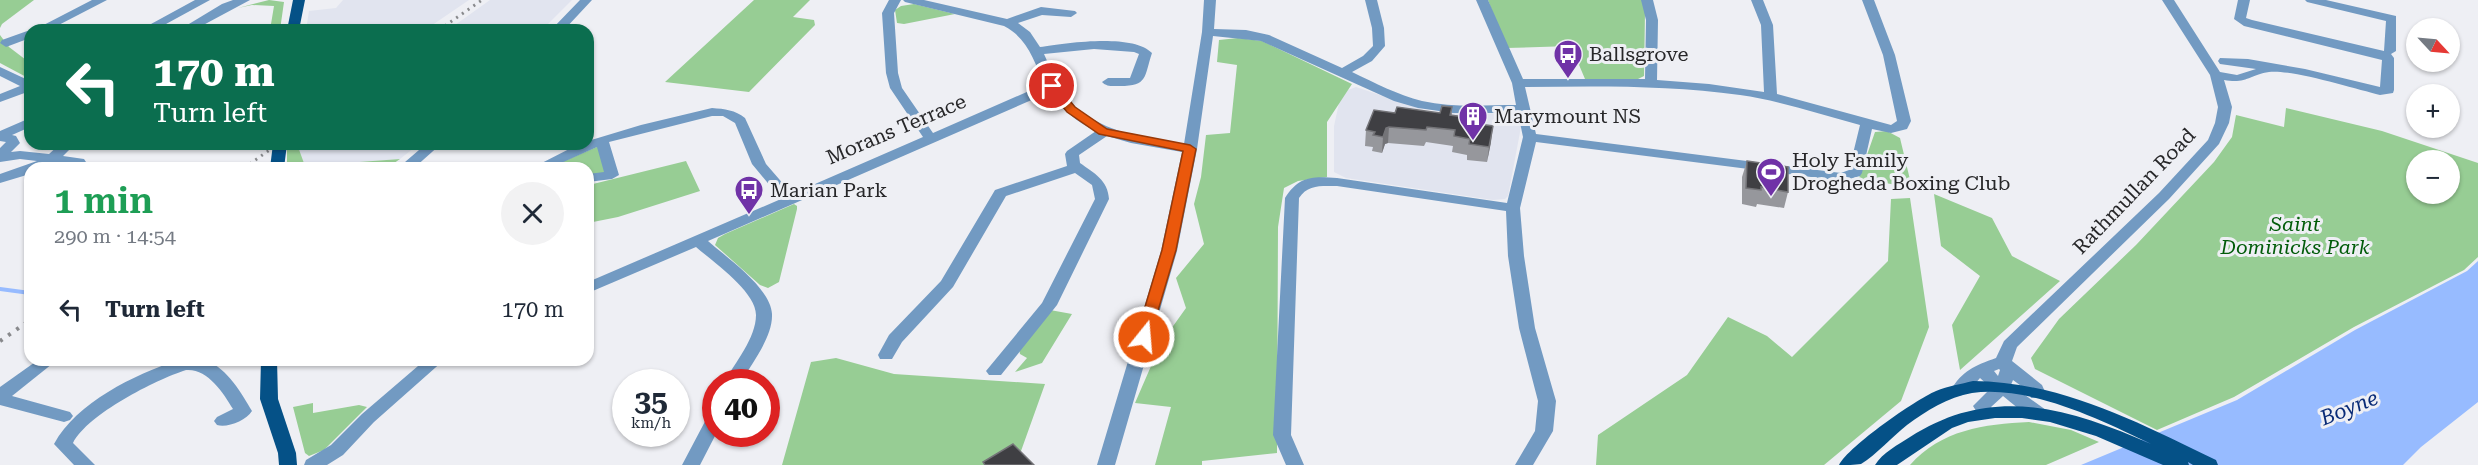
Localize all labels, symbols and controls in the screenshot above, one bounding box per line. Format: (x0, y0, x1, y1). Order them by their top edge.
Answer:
north arrow (2406, 18, 2460, 72)
map controls (2406, 18, 2460, 204)
bus stop icon: Ballsgrove (1552, 38, 1584, 80)
place label: Ballsgrove (1589, 42, 1688, 66)
text: 170 m (153, 47, 275, 96)
icon: left (54, 48, 132, 126)
pin (1026, 60, 1077, 111)
icon: arrive (1035, 69, 1068, 102)
button: + (2406, 84, 2460, 138)
street label: Morans Terrace (822, 89, 970, 169)
text: Turn left (153, 97, 267, 129)
building icon: Marymount NS (1457, 100, 1489, 142)
place label: Marymount NS (1494, 104, 1641, 128)
street label: Rathmullan Road (2068, 123, 2200, 259)
place label: Holy Family Drogheda Boxing Club (1792, 148, 2010, 195)
button: − (2406, 150, 2460, 204)
sports icon: Holy Family Drogheda Boxing Club (1755, 156, 1787, 198)
bus stop icon: Marian Park (733, 174, 765, 216)
place label: Marian Park (770, 178, 887, 202)
text: 1 min (54, 180, 153, 222)
button: close (501, 182, 564, 245)
park label: Saint Dominicks Park (2219, 212, 2370, 259)
text: 290 m · 14:54 (54, 224, 176, 248)
icon: left (54, 293, 87, 326)
text: Turn left (105, 297, 205, 322)
text: 170 m (501, 297, 564, 322)
position arrow (1112, 305, 1176, 369)
speed limit sign: 40 (702, 369, 780, 447)
text: 35 (634, 383, 668, 418)
water label: Boyne (2316, 386, 2381, 431)
text: km/h (631, 414, 671, 432)

